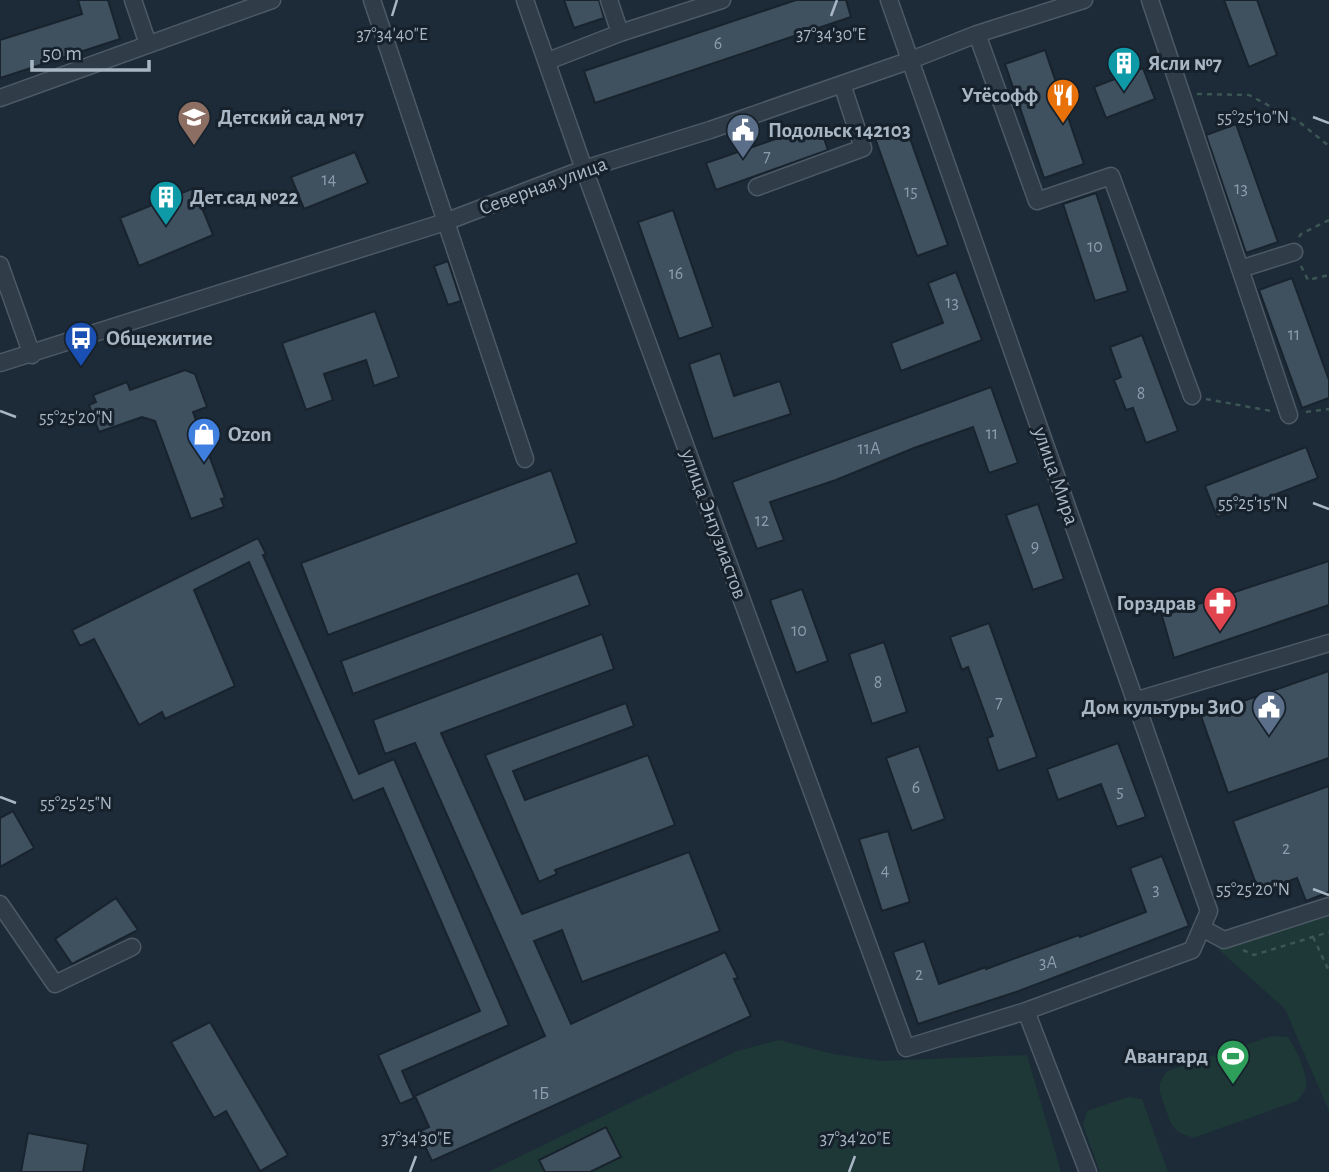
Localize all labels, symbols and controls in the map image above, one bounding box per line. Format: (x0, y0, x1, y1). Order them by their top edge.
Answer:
text: 37°34'40"E (356, 26, 428, 44)
text: 37°34'30"E (796, 26, 866, 44)
scale bar (32, 28, 149, 72)
house number: 6 (714, 35, 722, 53)
text: 50 m (42, 43, 82, 64)
building icon: Ясли №7 (1105, 44, 1143, 93)
place label: Ясли №7 (1148, 53, 1222, 74)
restaurant icon: Утёсофф (1044, 76, 1082, 125)
place label: Утёсофф (962, 85, 1038, 106)
school or university icon: Детский сад №17 (175, 98, 213, 147)
place label: Детский сад №17 (218, 107, 364, 128)
text: 55°25'10"N (1217, 109, 1289, 127)
public building icon: Подольск 142103 (724, 111, 762, 160)
place label: Подольск 142103 (768, 120, 911, 141)
house number: 7 (763, 148, 771, 166)
street label: Северная улица (476, 153, 610, 219)
house number: 14 (322, 171, 337, 189)
building icon: Дет.сад №22 (147, 178, 185, 227)
house number: 13 (1234, 180, 1248, 198)
house number: 15 (904, 183, 918, 201)
place label: Дет.сад №22 (190, 187, 299, 208)
house number: 10 (1087, 238, 1103, 256)
house number: 16 (669, 265, 683, 283)
house number: 13 (945, 294, 959, 312)
bus stop icon: Общежитие (62, 319, 100, 368)
house number: 11 (1288, 326, 1300, 344)
place label: Общежитие (106, 328, 213, 349)
house number: 8 (1137, 385, 1145, 403)
text: 55°25'20"N (39, 409, 113, 427)
shop icon: Ozon (185, 415, 223, 464)
street label: улица Мира (1029, 423, 1083, 528)
place label: Ozon (228, 424, 272, 445)
house number: 11 (986, 425, 998, 443)
house number: 11А (858, 440, 881, 458)
street label: улица Энтузиастов (677, 445, 751, 602)
text: 55°25'15"N (1218, 495, 1288, 513)
house number: 12 (755, 512, 769, 530)
house number: 9 (1031, 538, 1039, 556)
pharmacy icon: Горздрав (1201, 584, 1239, 633)
place label: Горздрав (1117, 593, 1196, 614)
house number: 10 (791, 622, 807, 640)
house number: 8 (874, 674, 882, 692)
public building icon: Дом культуры ЗиО (1250, 688, 1288, 737)
house number: 7 (995, 694, 1003, 712)
place label: Дом культуры ЗиО (1082, 697, 1244, 718)
house number: 6 (912, 779, 920, 797)
house number: 5 (1116, 783, 1124, 801)
text: 55°25'25"N (40, 795, 112, 813)
house number: 2 (1282, 840, 1290, 858)
house number: 4 (881, 862, 890, 880)
house number: 3 (1152, 881, 1160, 899)
text: 55°25'20"N (1216, 881, 1290, 899)
house number: 3А (1039, 954, 1057, 972)
house number: 2 (915, 966, 923, 984)
sports icon: Авангард (1214, 1037, 1252, 1086)
place label: Авангард (1124, 1046, 1208, 1067)
house number: 1Б (533, 1085, 549, 1103)
text: 37°34'30"E (381, 1130, 451, 1148)
text: 37°34'20"E (820, 1130, 891, 1148)

